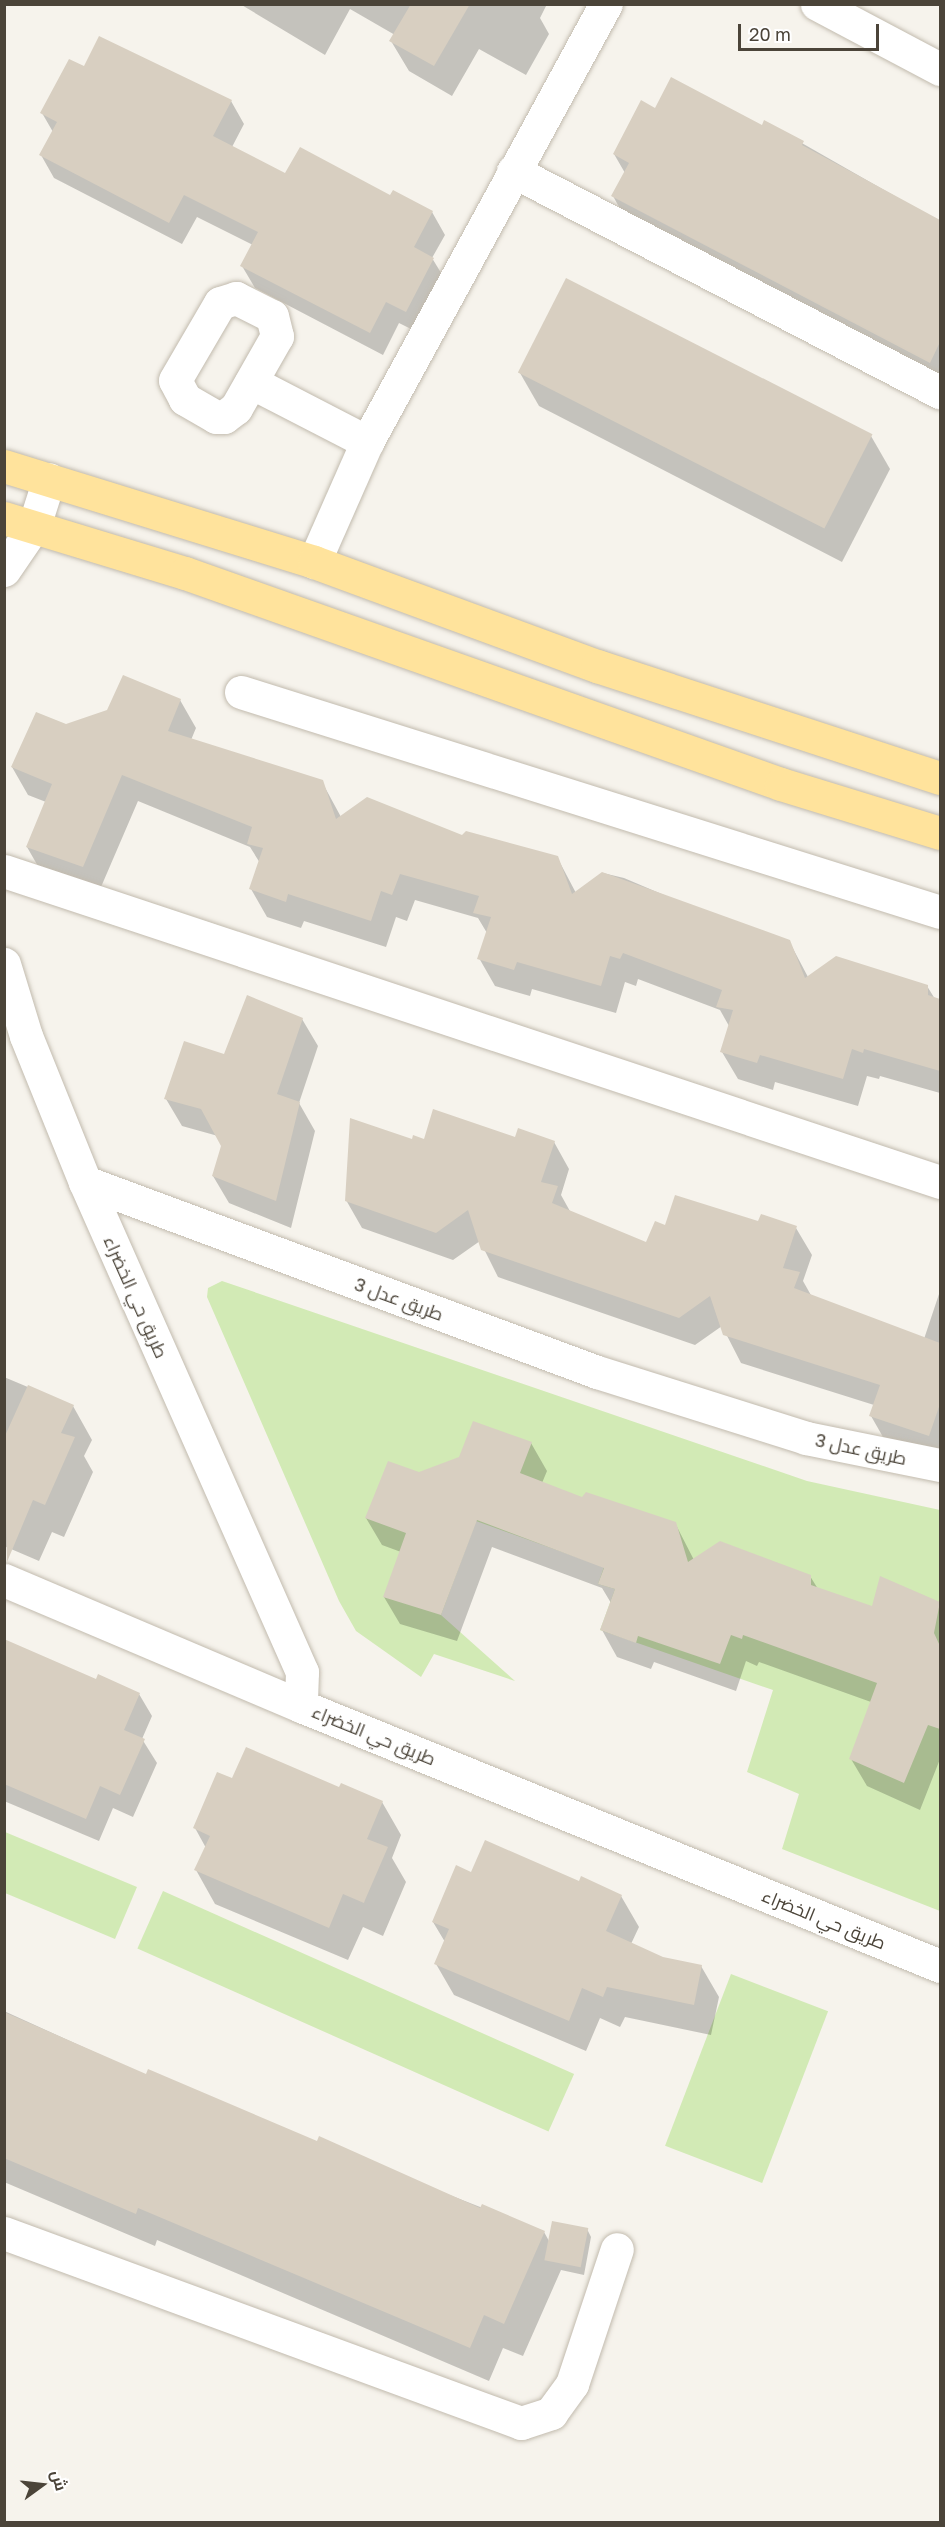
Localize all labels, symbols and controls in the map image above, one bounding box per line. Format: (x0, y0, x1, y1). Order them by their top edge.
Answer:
scale bar (741, 12, 882, 50)
text: 20 m (749, 23, 791, 45)
street label: طريق حي الخضراء (99, 1233, 173, 1361)
street label: طريق عدل 3 (352, 1273, 446, 1325)
street label: طريق عدل 3 (813, 1429, 909, 1469)
street label: طريق حي الخضراء (309, 1700, 439, 1770)
street label: طريق حي الخضراء (759, 1884, 889, 1954)
north arrow (12, 2455, 72, 2515)
text: ش (47, 2468, 72, 2493)

